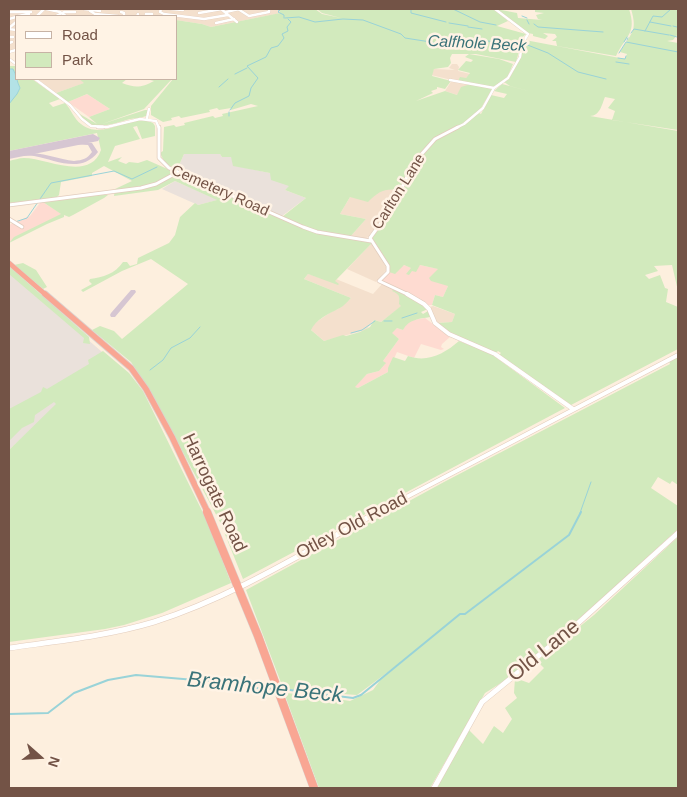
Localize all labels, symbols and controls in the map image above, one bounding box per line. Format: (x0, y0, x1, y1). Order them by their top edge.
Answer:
legend (15, 15, 178, 80)
text: Road (62, 26, 98, 43)
water label: Calfhole Beck (427, 32, 527, 56)
text: Park (62, 51, 93, 68)
street label: Carlton Lane (369, 151, 429, 233)
street label: Cemetery Road (168, 161, 272, 221)
street label: Harrogate Road (177, 430, 251, 556)
street label: Otley Old Road (293, 488, 411, 564)
street label: Old Lane (503, 614, 585, 688)
water label: Bramhope Beck (186, 667, 344, 709)
north arrow (15, 732, 65, 782)
text: N (45, 754, 63, 769)

